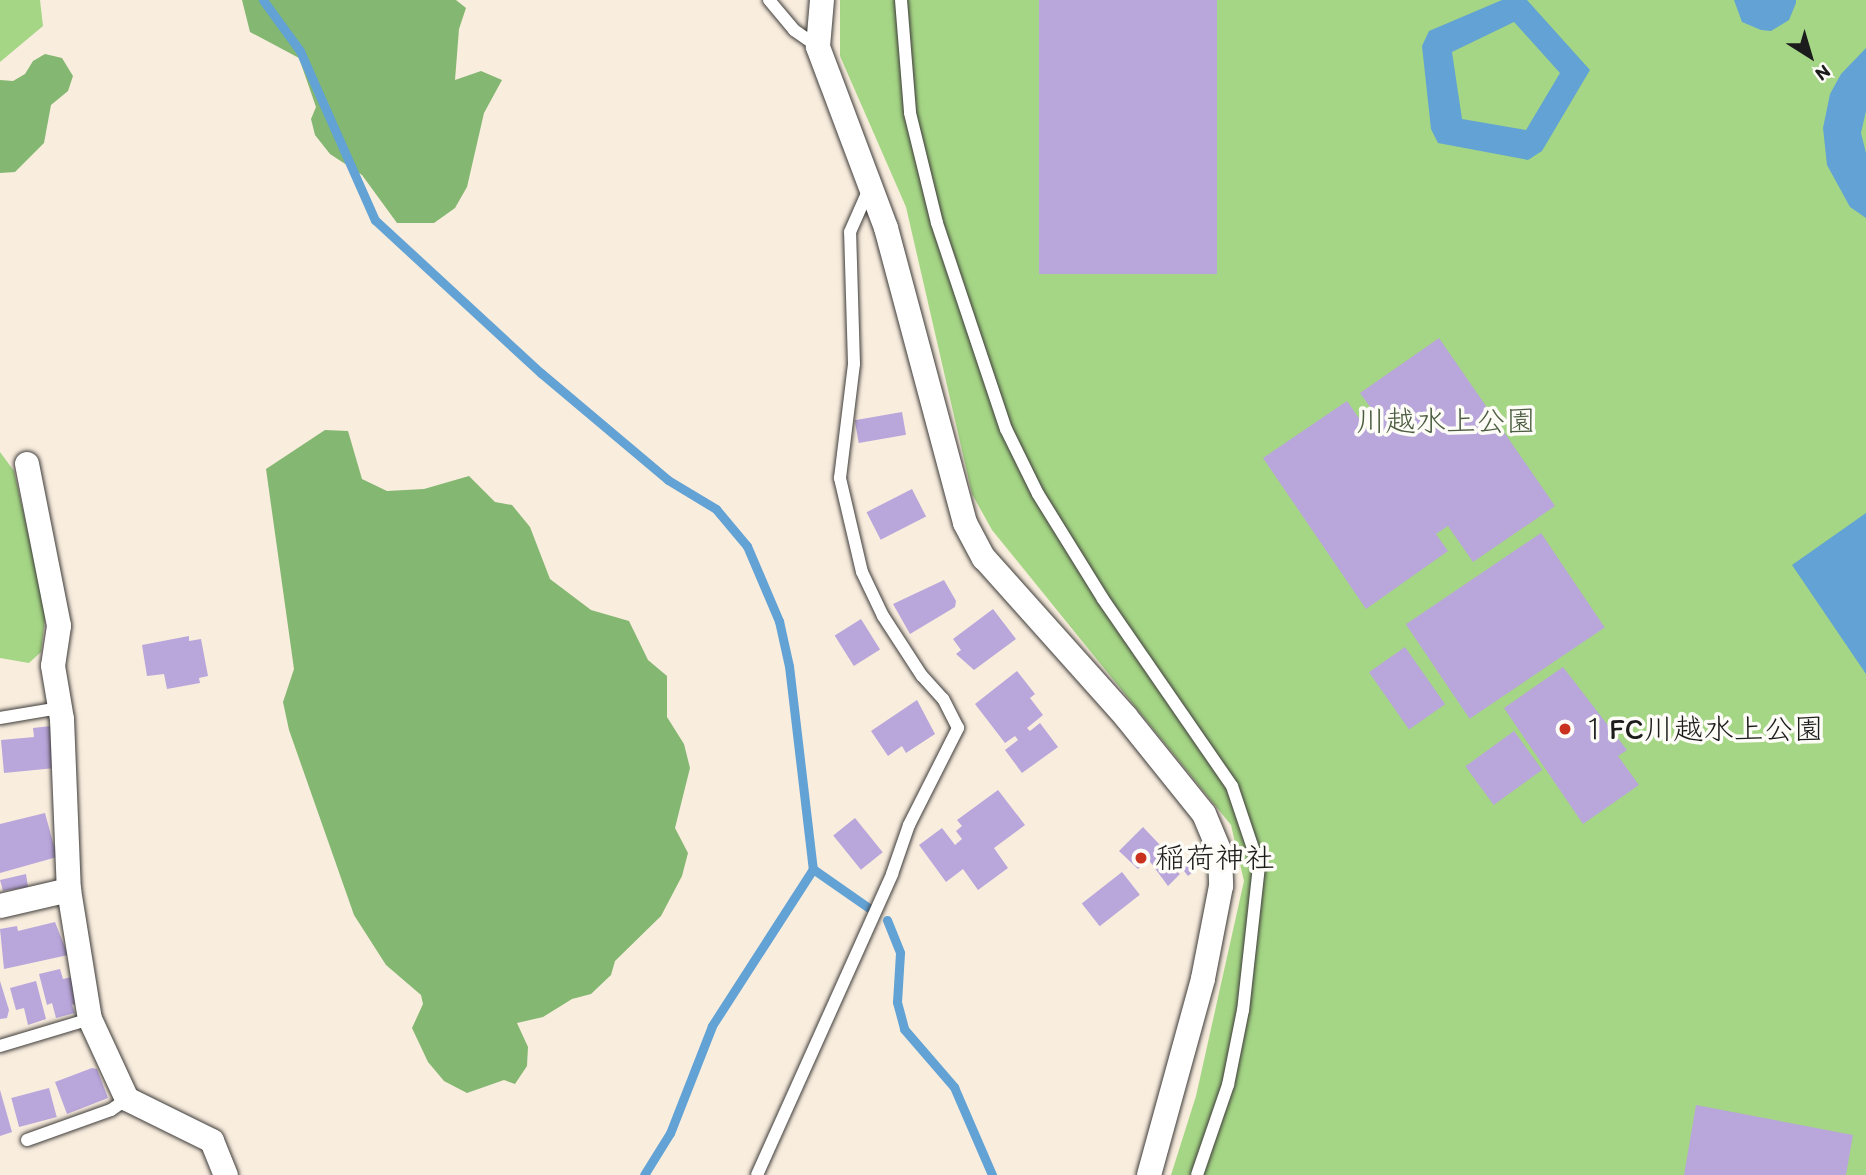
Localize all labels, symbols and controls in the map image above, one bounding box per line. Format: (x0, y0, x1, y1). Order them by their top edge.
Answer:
north arrow (1775, 21, 1845, 91)
text: N (1811, 60, 1835, 86)
park label: 川越水上公園 (1356, 403, 1536, 439)
place label: １FC川越水上公園 (1579, 711, 1824, 747)
marker: １FC川越水上公園 (1557, 721, 1573, 737)
place label: 稲荷神社 (1155, 840, 1275, 876)
marker: 稲荷神社 (1133, 850, 1149, 866)

